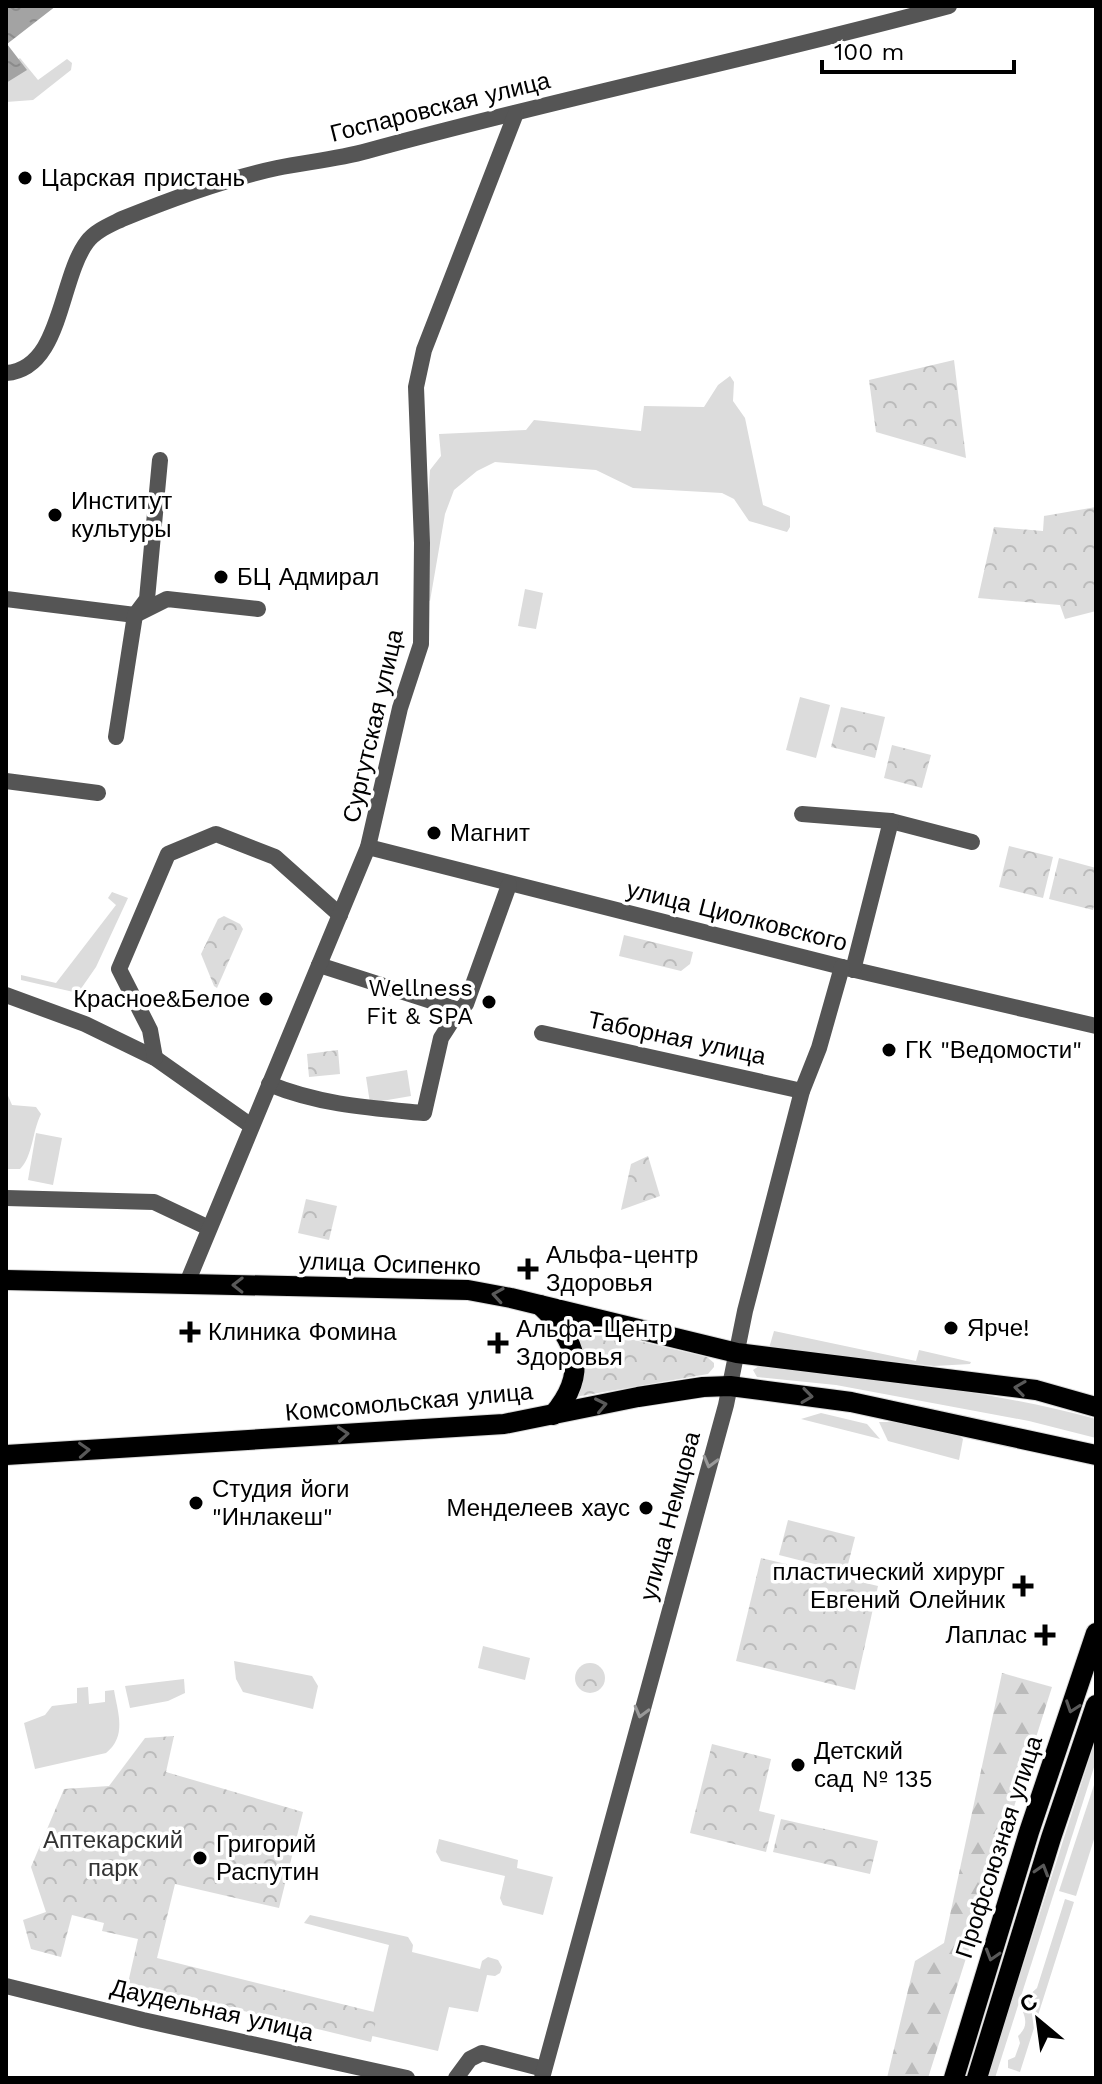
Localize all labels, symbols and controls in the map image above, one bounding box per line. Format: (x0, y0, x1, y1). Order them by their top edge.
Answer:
scale bar (822, 24, 1014, 74)
text: 100 m (834, 38, 904, 66)
street label: Госпаровская улица (327, 66, 554, 148)
place label: Царская пристань (41, 164, 245, 192)
marker: Царская пристань (16, 169, 34, 187)
place label: Институт культуры (71, 487, 172, 543)
marker: Институт культуры (46, 506, 64, 524)
place label: БЦ Адмирал (237, 563, 379, 591)
marker: БЦ Адмирал (212, 568, 230, 586)
street label: Сургутская улица (337, 626, 409, 825)
place label: Магнит (450, 819, 530, 847)
marker: Магнит (425, 824, 443, 842)
street label: улица Циолковского (624, 875, 850, 957)
place label: Wellness Fit & SPA (366, 974, 473, 1030)
place label: Красное&Белое (73, 985, 250, 1013)
marker: Красное&Белое (257, 990, 275, 1008)
marker: Wellness Fit & SPA (480, 993, 498, 1011)
street label: Таборная улица (585, 1005, 769, 1071)
place label: ГК "Ведомости" (905, 1036, 1082, 1064)
marker: ГК "Ведомости" (880, 1041, 898, 1059)
place label: Альфа-центр Здоровья (546, 1241, 698, 1297)
street label: улица Осипенко (299, 1247, 481, 1281)
marker: Альфа-центр Здоровья (517, 1258, 539, 1280)
one-way arrow (231, 1276, 244, 1294)
one-way arrow (491, 1288, 504, 1305)
place label: Ярче! (967, 1314, 1030, 1342)
place label: Альфа-Центр Здоровья (516, 1315, 673, 1371)
place label: Клиника Фомина (208, 1318, 397, 1346)
marker: Ярче! (942, 1319, 960, 1337)
marker: Клиника Фомина (179, 1321, 201, 1343)
marker: Альфа-Центр Здоровья (487, 1332, 509, 1354)
street label: Комсомольская улица (284, 1377, 535, 1427)
one-way arrow (1014, 1380, 1027, 1397)
one-way arrow (800, 1387, 814, 1404)
one-way arrow (594, 1397, 608, 1414)
one-way arrow (337, 1426, 350, 1443)
street label: улица Немцова (634, 1428, 706, 1604)
one-way arrow (78, 1442, 91, 1459)
one-way arrow (703, 1454, 720, 1468)
place label: Студия йоги "Инлакеш" (212, 1475, 349, 1531)
marker: Студия йоги "Инлакеш" (187, 1494, 205, 1512)
place label: Менделеев хаус (446, 1494, 630, 1522)
marker: Менделеев хаус (637, 1499, 655, 1517)
place label: пластический хирург Евгений Олейник (773, 1558, 1005, 1614)
marker: пластический хирург Евгений Олейник (1012, 1575, 1034, 1597)
place label: Лаплас (946, 1621, 1027, 1649)
marker: Лаплас (1034, 1624, 1056, 1646)
one-way arrow (1066, 1700, 1082, 1714)
one-way arrow (634, 1705, 651, 1719)
street label: Профсоюзная улица (950, 1732, 1048, 1962)
place label: Детский сад № 135 (814, 1737, 933, 1793)
marker: Детский сад № 135 (789, 1756, 807, 1774)
park label: Аптекарский парк (43, 1826, 183, 1882)
place label: Григорий Распутин (216, 1830, 319, 1886)
marker: Григорий Распутин (191, 1849, 209, 1867)
one-way arrow (1032, 1863, 1048, 1877)
one-way arrow (985, 1947, 1001, 1961)
street label: Даудельная улица (108, 1973, 317, 2047)
north arrow (998, 1980, 1078, 2060)
text: С (1016, 1988, 1042, 2018)

